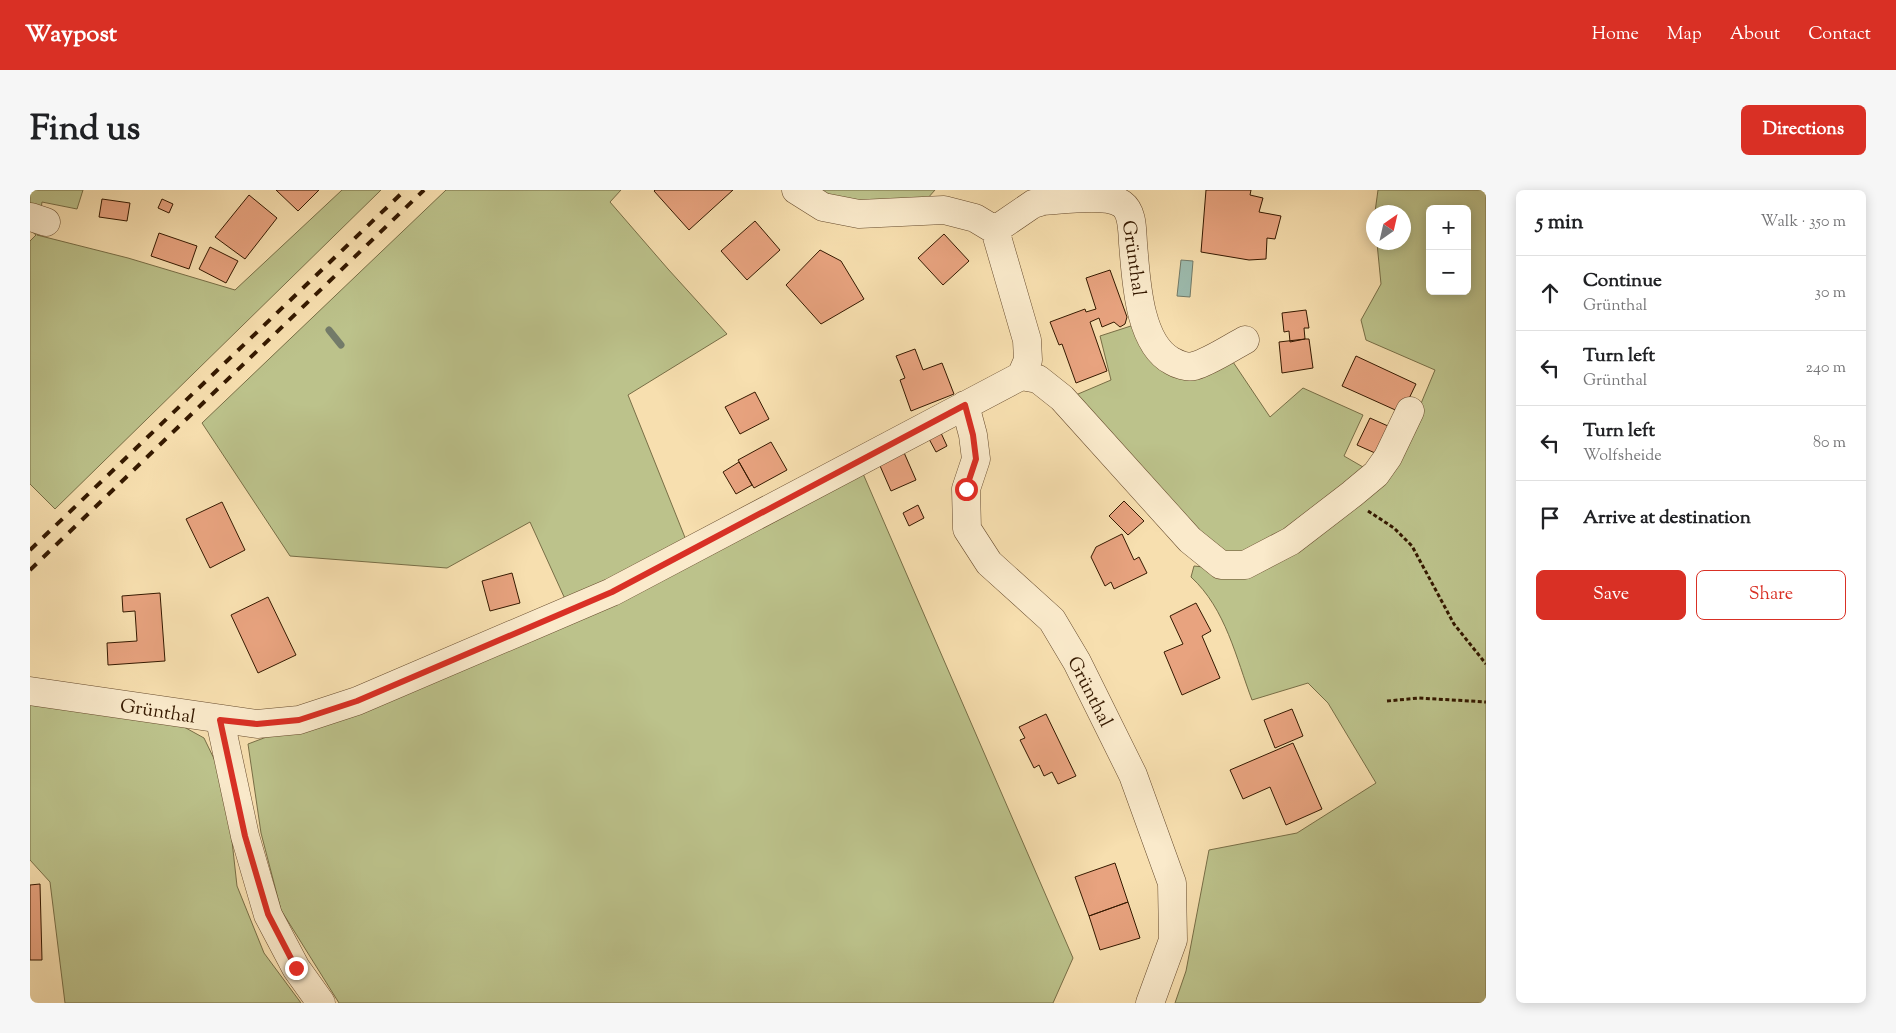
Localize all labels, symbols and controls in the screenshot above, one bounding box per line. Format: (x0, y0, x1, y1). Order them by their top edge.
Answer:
text: Waypost (25, 18, 117, 52)
text: Home (1592, 22, 1639, 48)
text: Map (1667, 22, 1702, 48)
text: About (1730, 22, 1780, 48)
text: Contact (1808, 22, 1871, 48)
text: Find us (30, 105, 140, 156)
button: Directions (1741, 105, 1866, 155)
north arrow (1366, 205, 1411, 250)
map controls (1426, 205, 1471, 295)
button: + (1426, 205, 1471, 250)
text: 5 min (1536, 208, 1583, 238)
text: Walk · 350 m (1761, 211, 1846, 234)
street label: Grünthal (1114, 219, 1151, 298)
button: − (1426, 250, 1471, 295)
text: Continue (1583, 268, 1662, 295)
icon: ahead (1536, 279, 1564, 307)
text: 30 m (1815, 282, 1846, 305)
text: Grünthal (1583, 295, 1647, 318)
text: Turn left (1583, 343, 1655, 370)
icon: left (1536, 354, 1564, 382)
text: 240 m (1805, 357, 1846, 380)
text: Grünthal (1583, 370, 1647, 393)
text: Turn left (1583, 418, 1655, 445)
icon: left (1536, 429, 1564, 457)
text: 80 m (1813, 432, 1846, 455)
text: Wolfsheide (1583, 445, 1662, 468)
route start (955, 478, 978, 501)
icon: arrive (1536, 504, 1564, 532)
text: Arrive at destination (1583, 505, 1751, 532)
button: Save (1536, 570, 1686, 620)
button: Share (1696, 570, 1846, 620)
street label: Grünthal (1059, 652, 1118, 732)
street label: Grünthal (118, 693, 197, 732)
route end (285, 957, 308, 980)

